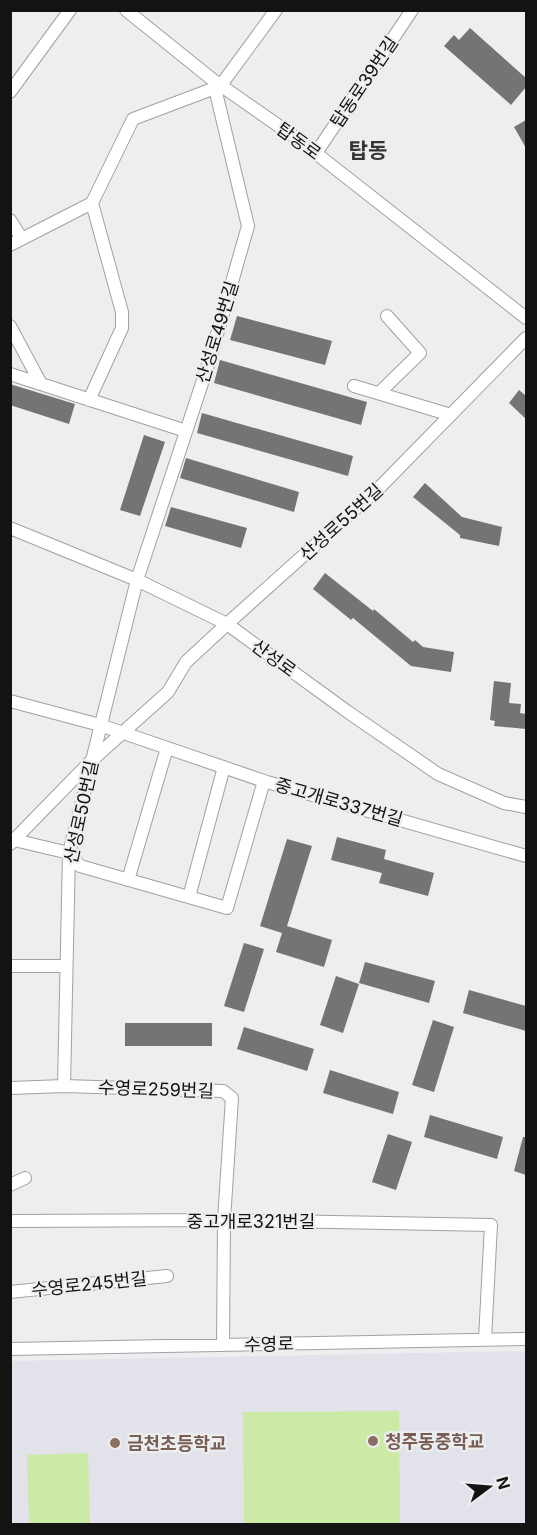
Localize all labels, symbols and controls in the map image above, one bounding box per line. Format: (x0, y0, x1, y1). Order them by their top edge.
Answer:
street label: 탑동로39번길 (326, 33, 402, 131)
street label: 탑동로 (273, 118, 325, 164)
district label: 탑동 (349, 138, 387, 163)
street label: 산성로49번길 (192, 278, 242, 386)
street label: 산성로55번길 (295, 479, 387, 565)
street label: 산성로 (248, 635, 300, 681)
street label: 산성로50번길 (60, 758, 102, 866)
street label: 중고개로337번길 (273, 774, 405, 830)
street label: 수영로259번길 (98, 1076, 214, 1102)
street label: 중고개로321번길 (187, 1211, 315, 1232)
street label: 수영로245번길 (30, 1267, 148, 1301)
street label: 수영로 (244, 1333, 294, 1355)
place label: 청주동중학교 (385, 1431, 484, 1452)
place label: 금천초등학교 (127, 1433, 226, 1454)
marker: 청주동중학교 (366, 1434, 380, 1448)
marker: 금천초등학교 (108, 1436, 122, 1450)
north arrow (459, 1457, 519, 1517)
text: N (492, 1474, 515, 1491)

